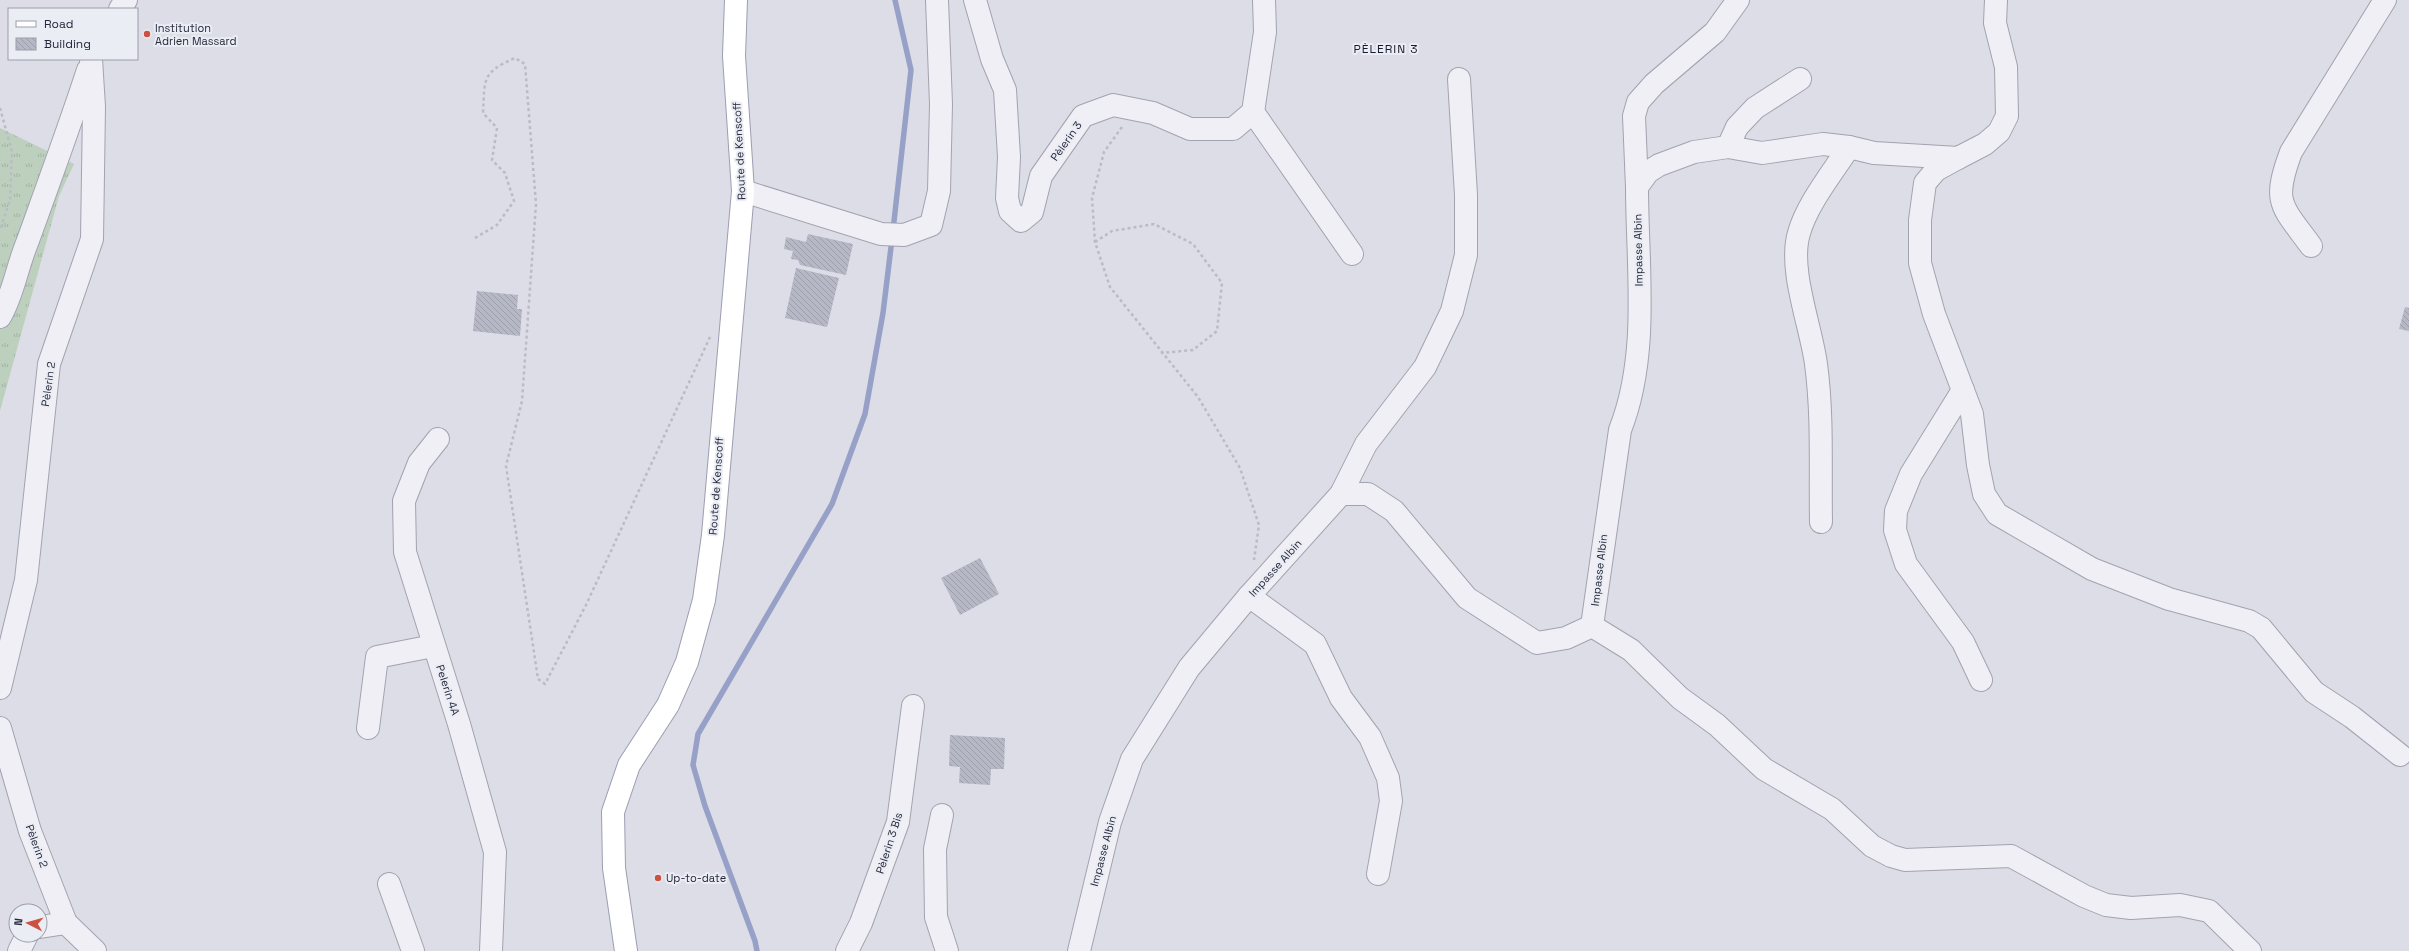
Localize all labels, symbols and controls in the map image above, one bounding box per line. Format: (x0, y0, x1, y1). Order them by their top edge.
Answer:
legend (8, 8, 138, 60)
text: Road (44, 16, 73, 32)
place label: Institution Adrien Massard (155, 21, 237, 48)
marker: Institution Adrien Massard (142, 29, 152, 39)
text: Building (44, 36, 91, 52)
district label: PÈLERIN 3 (1353, 41, 1419, 57)
street label: Route de Kenscoff (729, 101, 749, 200)
street label: Pèlerin 3 (1047, 118, 1085, 164)
street label: Impasse Albin (1630, 214, 1646, 286)
street label: Pèlerin 2 (38, 360, 58, 407)
street label: Route de Kenscoff (706, 436, 726, 535)
street label: Impasse Albin (1588, 533, 1610, 607)
street label: Impasse Albin (1246, 536, 1304, 600)
street label: Pelerin 4A (433, 663, 463, 717)
street label: Pèlerin 3 Bis (872, 810, 906, 876)
street label: Impasse Albin (1087, 814, 1119, 888)
street label: Pèlerin 2 (23, 822, 51, 870)
place label: Up-to-date (666, 871, 726, 885)
marker: Up-to-date (653, 873, 663, 883)
north arrow (8, 903, 48, 943)
text: N (11, 918, 25, 926)

